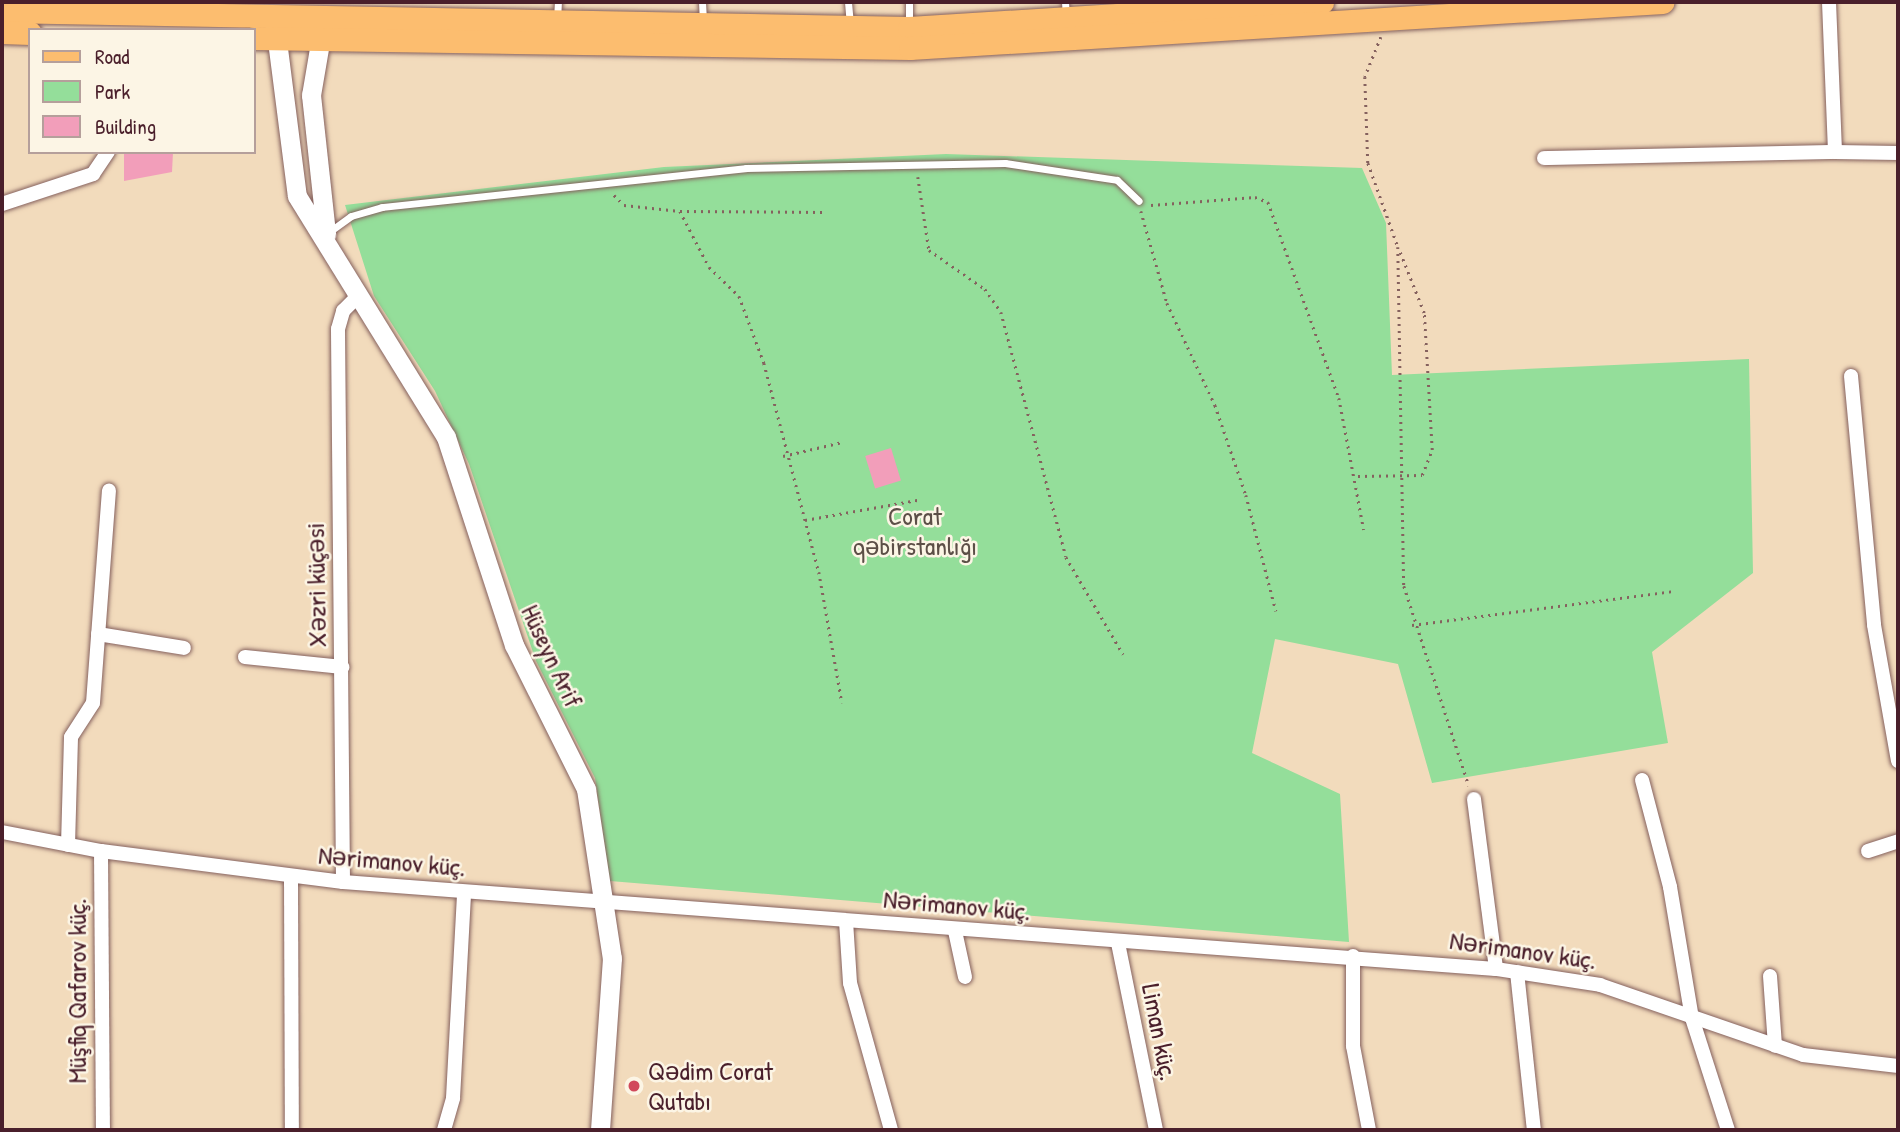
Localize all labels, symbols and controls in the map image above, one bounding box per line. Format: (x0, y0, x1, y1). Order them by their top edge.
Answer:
legend (28, 28, 256, 154)
text: Road (95, 42, 129, 71)
text: Park (95, 77, 130, 106)
text: Building (95, 112, 156, 141)
park label: Corat qəbirstanlığı (853, 500, 977, 562)
street label: Xəzri küçəsi (299, 522, 333, 648)
street label: Hüseyn Arif (515, 600, 589, 712)
street label: Nərimanov küç. (317, 839, 467, 883)
street label: Nərimanov küç. (882, 883, 1032, 927)
street label: Müşfiq Qafarov küç. (61, 899, 93, 1083)
street label: Nərimanov küç. (1448, 924, 1598, 976)
street label: Liman küç. (1135, 981, 1185, 1083)
place label: Qədim Corat Qutabı (648, 1055, 773, 1116)
marker: Qədim Corat Qutabı (626, 1078, 642, 1094)

